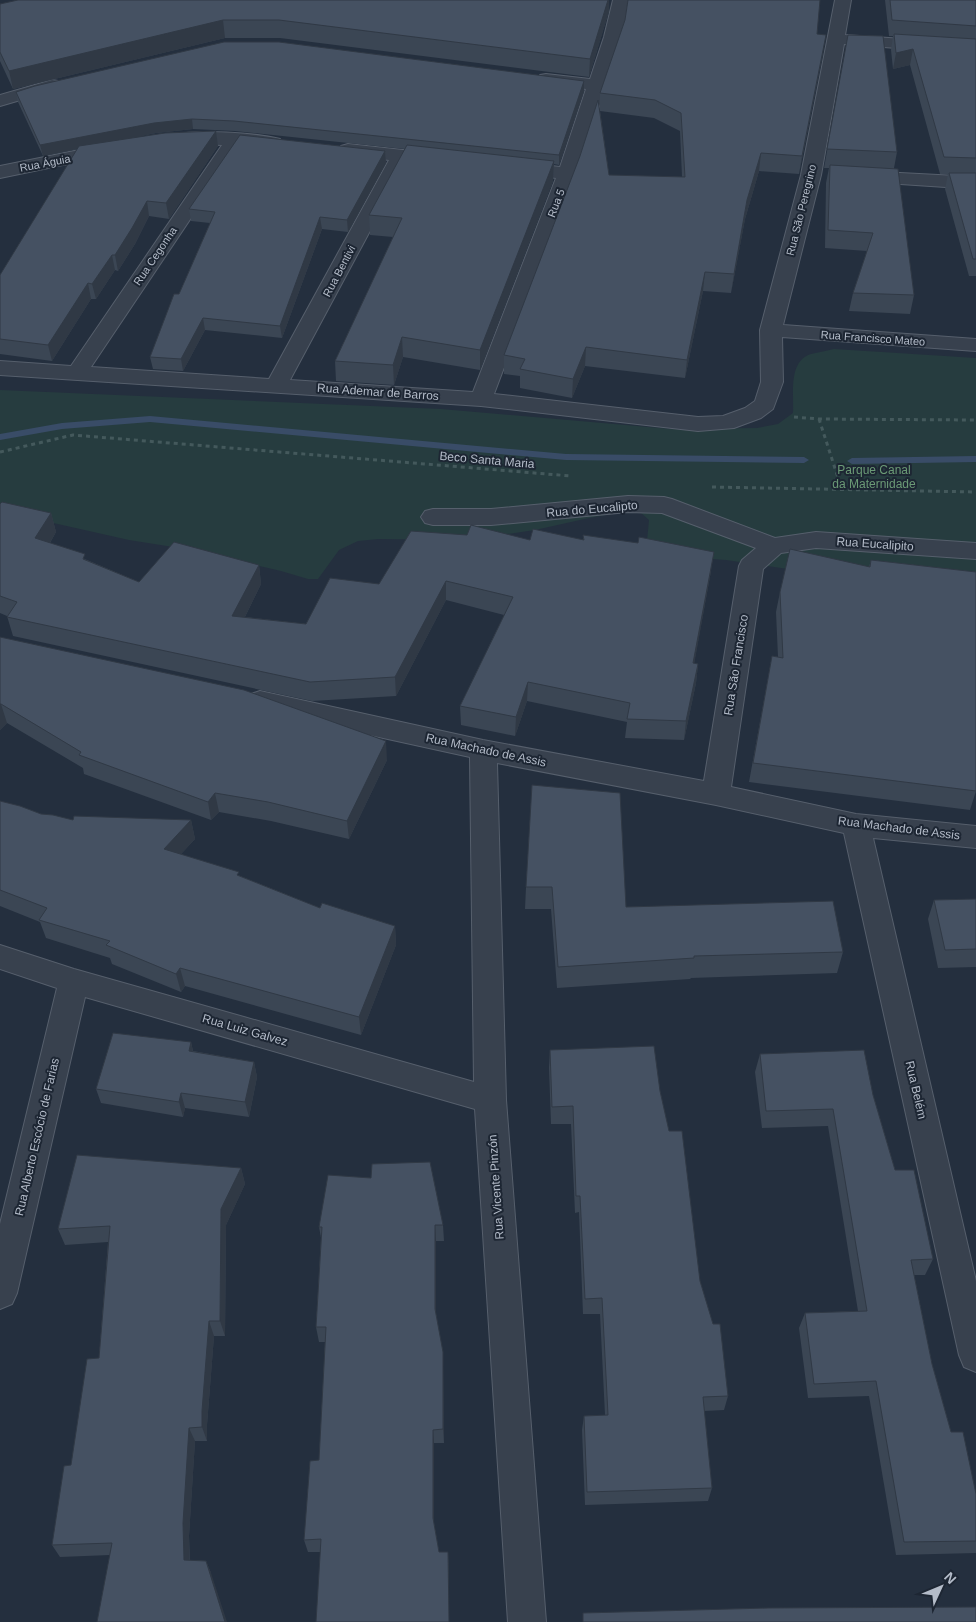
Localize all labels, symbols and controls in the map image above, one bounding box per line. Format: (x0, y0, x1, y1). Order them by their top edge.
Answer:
street label: Rua Águia (19, 152, 72, 174)
street label: Rua São Peregrino (784, 163, 818, 257)
street label: Rua 5 (545, 187, 567, 219)
street label: Rua Cegonha (131, 224, 179, 287)
street label: Rua Bentivi (320, 243, 358, 299)
street label: Rua Francisco Mateo (820, 328, 926, 348)
street label: Rua Ademar de Barros (317, 381, 439, 403)
street label: Beco Santa Maria (439, 449, 535, 471)
park label: Parque Canal da Maternidade (832, 463, 916, 491)
street label: Rua do Eucalipto (546, 498, 638, 520)
street label: Rua Eucalipito (836, 534, 914, 554)
street label: Rua São Francisco (721, 613, 751, 716)
street label: Rua Machado de Assis (425, 730, 547, 770)
street label: Rua Machado de Assis (837, 814, 961, 842)
street label: Rua Luiz Galvez (201, 1011, 289, 1049)
street label: Rua Alberto Escócio de Farias (12, 1057, 62, 1217)
street label: Rua Belém (903, 1059, 929, 1121)
street label: Rua Vicente Pinzón (485, 1134, 507, 1240)
north arrow (916, 1562, 966, 1612)
text: N (941, 1569, 960, 1587)

